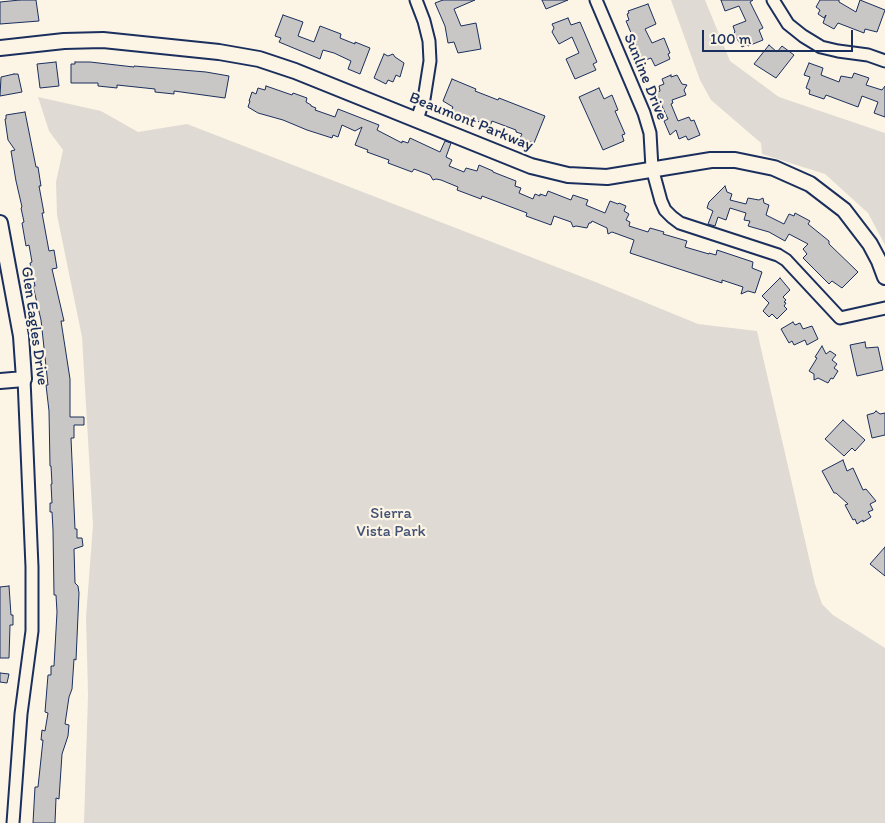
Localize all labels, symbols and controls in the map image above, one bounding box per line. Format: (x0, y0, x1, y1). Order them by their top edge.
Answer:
scale bar (705, 20, 856, 52)
text: 100 m (710, 30, 751, 48)
street label: Sunline Drive (619, 31, 671, 123)
street label: Beaumont Parkway (406, 88, 536, 156)
street label: Glen Eagles Drive (16, 265, 52, 387)
park label: Sierra Vista Park (356, 504, 426, 542)

